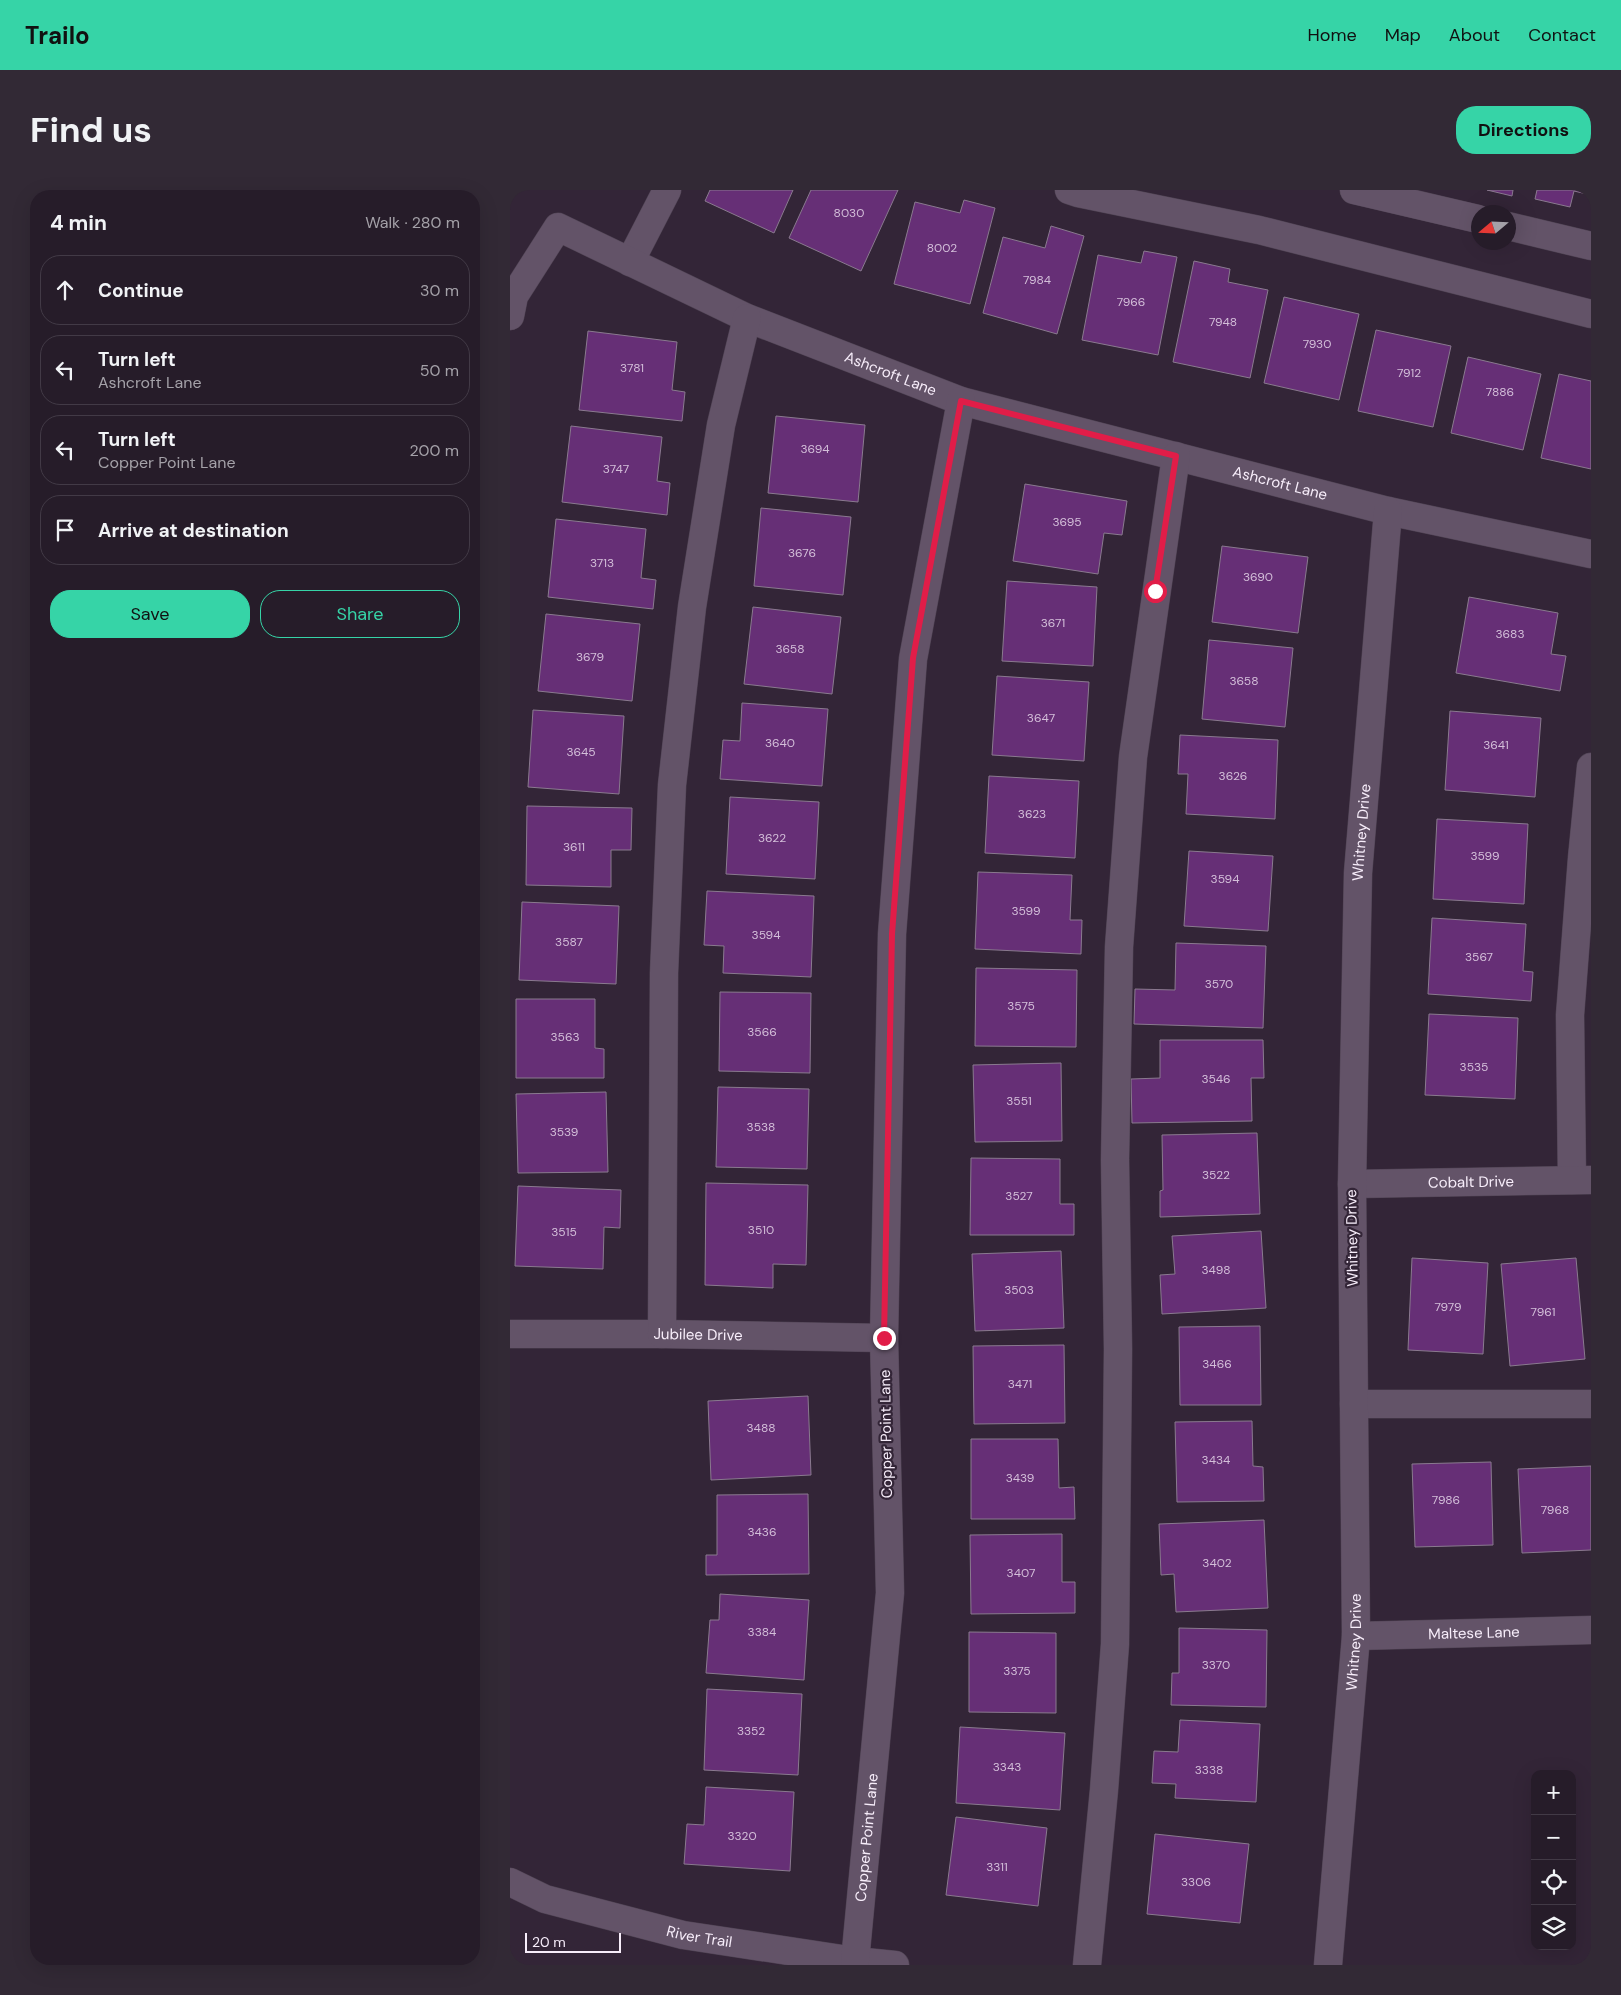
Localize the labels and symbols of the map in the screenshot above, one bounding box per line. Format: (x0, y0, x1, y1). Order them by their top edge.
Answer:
house number: 8030 (834, 205, 864, 221)
north arrow (1471, 205, 1516, 250)
house number: 8002 (927, 240, 957, 256)
house number: 7984 (1023, 272, 1051, 288)
house number: 7966 (1117, 294, 1145, 310)
house number: 7948 (1209, 314, 1237, 330)
house number: 7930 (1303, 336, 1331, 352)
street label: Ashcroft Lane (842, 347, 939, 401)
house number: 3781 (620, 360, 644, 376)
house number: 7912 (1397, 365, 1421, 381)
house number: 7886 (1486, 384, 1514, 400)
house number: 3694 (800, 441, 830, 457)
house number: 3747 (603, 461, 629, 477)
street label: Ashcroft Lane (1231, 461, 1330, 505)
house number: 3695 (1052, 514, 1082, 530)
house number: 3676 (788, 545, 816, 561)
house number: 3713 (590, 555, 614, 571)
house number: 3690 (1243, 569, 1273, 585)
route start (1144, 580, 1167, 603)
house number: 3671 (1041, 615, 1065, 631)
house number: 3683 (1495, 626, 1525, 642)
house number: 3658 (775, 641, 805, 657)
house number: 3679 (576, 649, 604, 665)
house number: 3658 (1229, 673, 1259, 689)
house number: 3647 (1027, 710, 1055, 726)
house number: 3640 (765, 735, 795, 751)
house number: 3641 (1483, 737, 1509, 753)
house number: 3645 (566, 744, 596, 760)
house number: 3626 (1219, 768, 1247, 784)
street label: Whitney Drive (1348, 783, 1375, 881)
house number: 3623 (1018, 806, 1046, 822)
house number: 3622 (758, 830, 786, 846)
house number: 3611 (563, 839, 585, 855)
house number: 3599 (1470, 848, 1500, 864)
house number: 3594 (1211, 871, 1239, 887)
house number: 3599 (1011, 903, 1041, 919)
house number: 3594 (752, 927, 780, 943)
house number: 3587 (555, 934, 583, 950)
house number: 3567 (1465, 949, 1493, 965)
house number: 3570 (1205, 976, 1233, 992)
house number: 3575 (1007, 998, 1035, 1014)
house number: 3566 (747, 1024, 777, 1040)
house number: 3563 (550, 1029, 580, 1045)
house number: 3535 (1460, 1059, 1488, 1075)
house number: 3546 (1201, 1071, 1231, 1087)
house number: 3551 (1006, 1093, 1032, 1109)
house number: 3538 (747, 1119, 775, 1135)
house number: 3539 (550, 1124, 578, 1140)
house number: 3522 (1202, 1167, 1230, 1183)
street label: Cobalt Drive (1428, 1171, 1514, 1193)
house number: 3527 (1005, 1188, 1033, 1204)
street label: Whitney Drive (1341, 1189, 1363, 1287)
house number: 3510 (748, 1222, 774, 1238)
house number: 3515 (551, 1224, 577, 1240)
house number: 3498 (1201, 1262, 1231, 1278)
house number: 3503 (1004, 1282, 1034, 1298)
house number: 7979 (1435, 1299, 1461, 1315)
house number: 7961 (1531, 1304, 1555, 1320)
street label: Jubilee Drive (653, 1324, 743, 1345)
route end (873, 1327, 896, 1350)
house number: 3466 (1202, 1356, 1232, 1372)
street label: Copper Point Lane (875, 1369, 897, 1499)
house number: 3471 (1008, 1376, 1032, 1392)
house number: 3488 (747, 1420, 775, 1436)
house number: 3434 (1202, 1452, 1230, 1468)
house number: 3439 (1006, 1470, 1034, 1486)
house number: 7986 (1432, 1492, 1460, 1508)
house number: 7968 (1541, 1502, 1569, 1518)
house number: 3436 (747, 1524, 777, 1540)
house number: 3402 (1202, 1555, 1232, 1571)
house number: 3407 (1007, 1565, 1035, 1581)
street label: Whitney Drive (1341, 1593, 1366, 1692)
street label: Maltese Lane (1428, 1622, 1520, 1644)
house number: 3384 (748, 1624, 776, 1640)
house number: 3370 (1202, 1657, 1230, 1673)
house number: 3375 (1003, 1663, 1031, 1679)
house number: 3352 (737, 1723, 765, 1739)
house number: 3343 (993, 1759, 1021, 1775)
house number: 3338 (1195, 1762, 1223, 1778)
street label: Copper Point Lane (851, 1772, 883, 1903)
house number: 3320 (727, 1828, 757, 1844)
house number: 3311 (986, 1859, 1008, 1875)
house number: 3306 (1181, 1874, 1211, 1890)
street label: River Trail (664, 1921, 734, 1952)
scale bar (525, 1930, 621, 1953)

